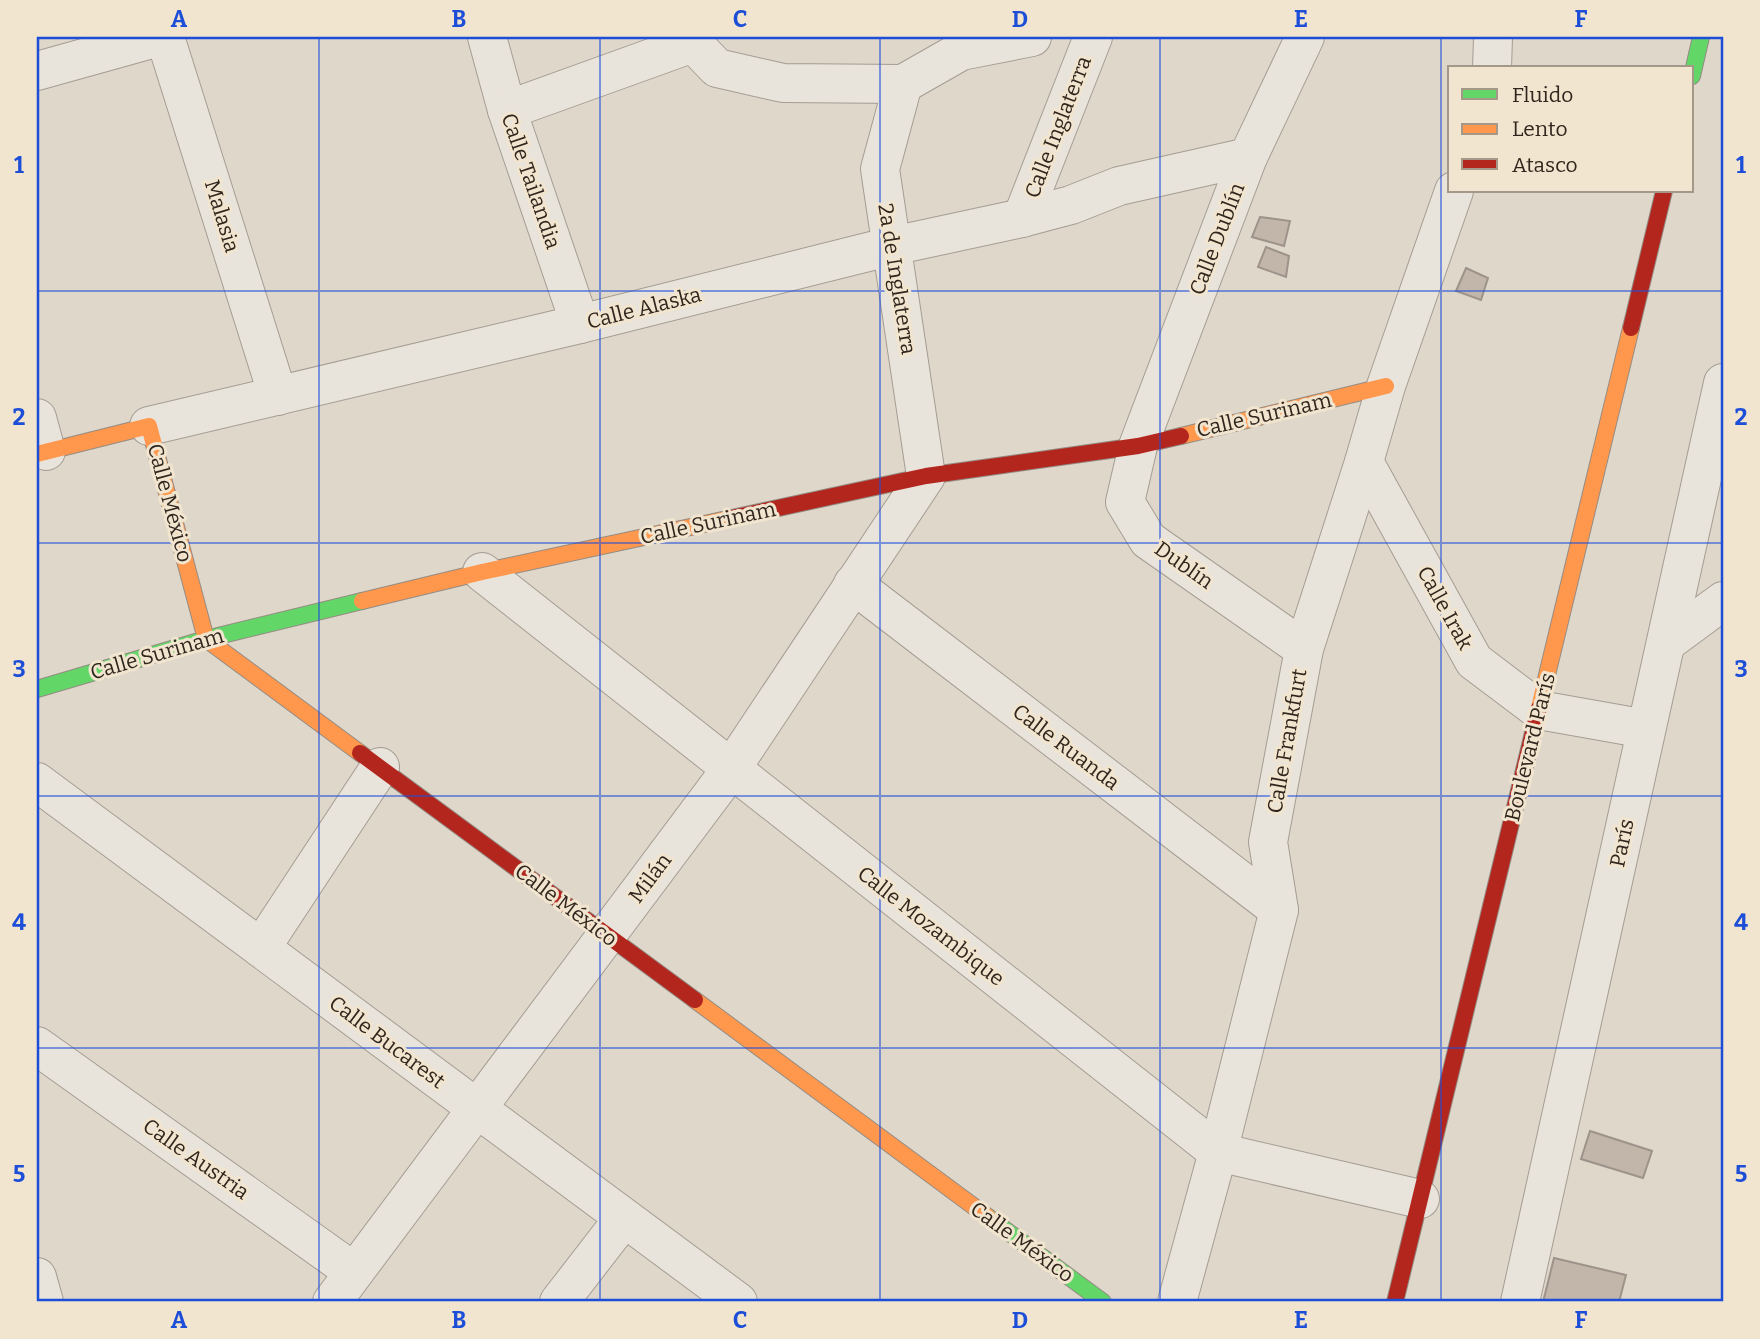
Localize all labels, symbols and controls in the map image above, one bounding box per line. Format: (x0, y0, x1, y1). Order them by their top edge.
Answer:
text: A (171, 5, 188, 33)
text: B (452, 5, 466, 33)
text: C (733, 5, 747, 33)
text: D (1012, 5, 1028, 33)
text: E (1294, 5, 1308, 33)
text: F (1575, 5, 1588, 33)
street label: Calle Inglaterra (1019, 52, 1097, 202)
legend (1448, 66, 1694, 192)
text: Fluido (1512, 82, 1573, 108)
street label: Calle Tailandia (496, 110, 567, 253)
text: Lento (1512, 116, 1568, 142)
text: 1 (14, 151, 24, 179)
text: 1 (1736, 151, 1746, 179)
text: Atasco (1512, 152, 1578, 178)
street label: Malasia (199, 177, 245, 256)
street label: Calle Dublín (1184, 179, 1250, 299)
street label: 2a de Inglaterra (872, 202, 922, 357)
street label: Calle Alaska (584, 281, 704, 335)
street label: Calle Surinam (1194, 387, 1334, 443)
text: 2 (13, 403, 26, 431)
text: 2 (1735, 403, 1748, 431)
street label: Calle México (142, 441, 198, 565)
street label: Calle Surinam (638, 496, 778, 550)
street label: Dublín (1150, 536, 1218, 594)
street label: Calle Irak (1411, 562, 1479, 655)
street label: Calle Surinam (87, 623, 227, 685)
text: 3 (12, 655, 26, 683)
text: 3 (1734, 655, 1748, 683)
street label: Calle Frankfurt (1262, 666, 1313, 815)
street label: Boulevard París (1499, 670, 1561, 824)
street label: Calle Ruanda (1007, 698, 1125, 796)
street label: París (1604, 816, 1640, 870)
street label: Milán (623, 848, 677, 908)
street label: Calle México (510, 858, 622, 952)
street label: Calle Mozambique (852, 860, 1010, 992)
text: 4 (12, 908, 26, 936)
text: 4 (1734, 908, 1748, 936)
street label: Calle Bucarest (324, 990, 450, 1094)
street label: Calle Austria (138, 1113, 255, 1205)
text: 5 (13, 1160, 25, 1188)
text: 5 (1735, 1160, 1747, 1188)
street label: Calle México (965, 1196, 1079, 1288)
text: A (171, 1306, 188, 1334)
text: B (452, 1306, 466, 1334)
text: C (733, 1306, 747, 1334)
text: D (1012, 1306, 1028, 1334)
text: E (1294, 1306, 1308, 1334)
text: F (1575, 1306, 1588, 1334)

